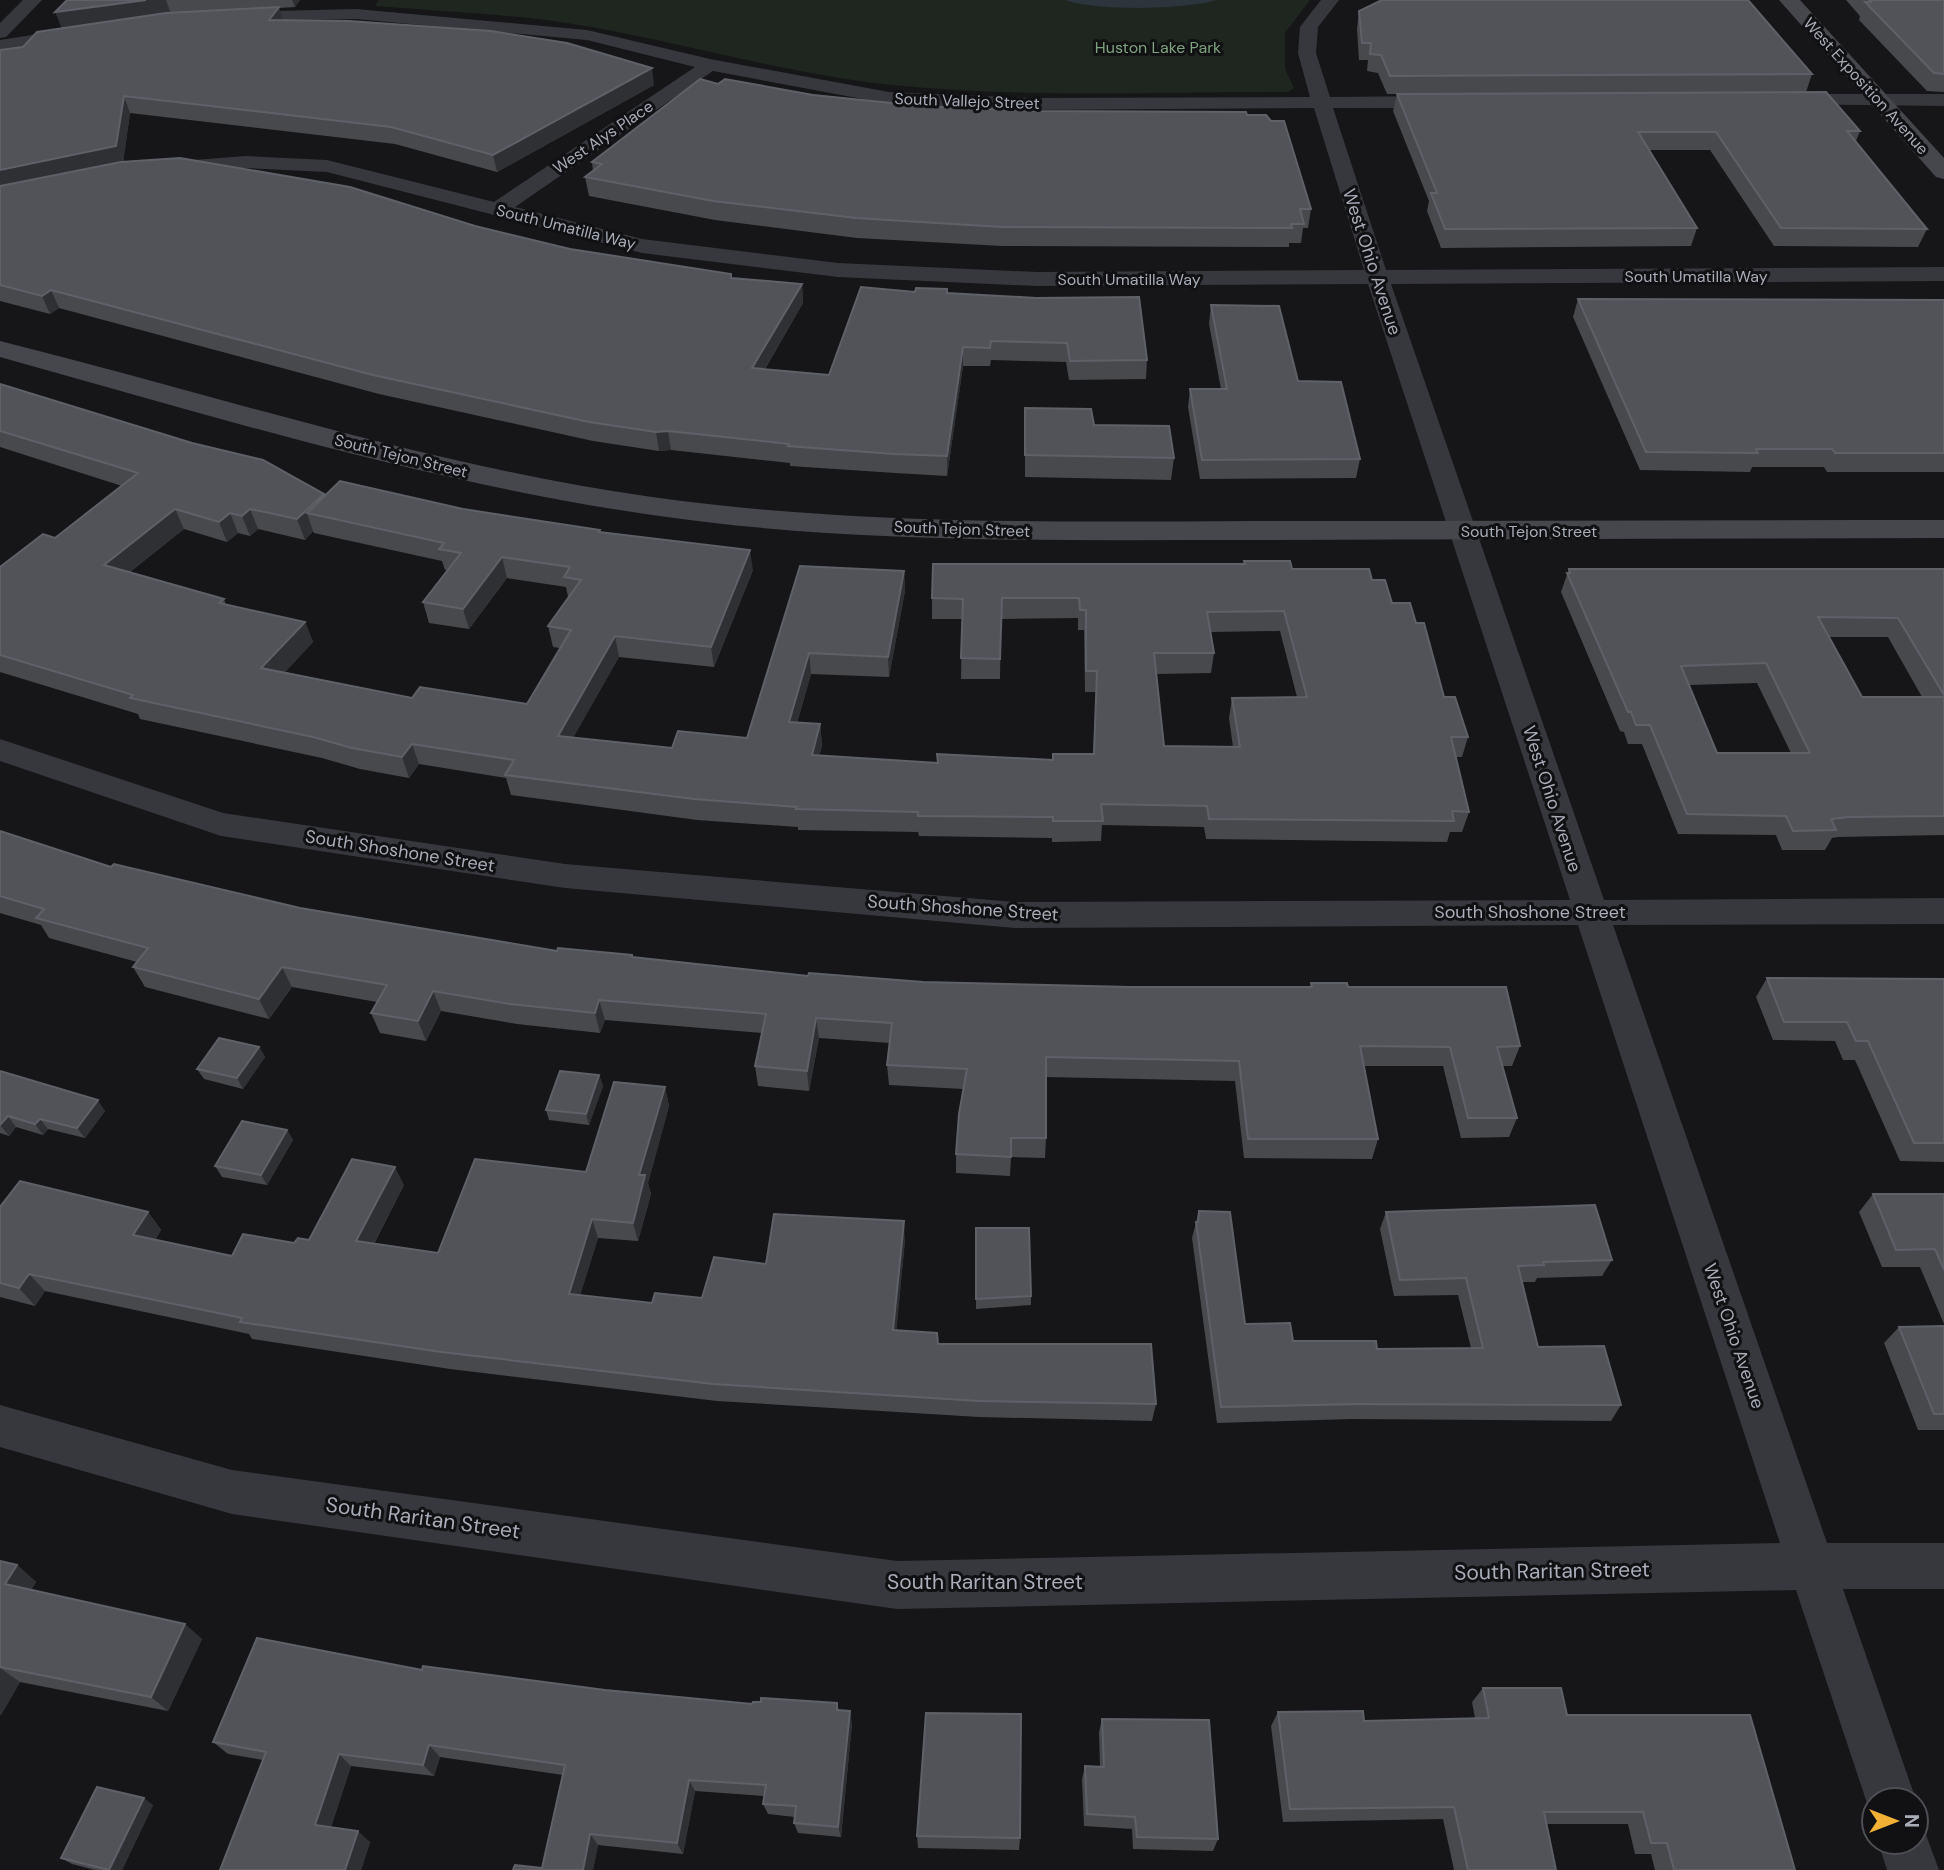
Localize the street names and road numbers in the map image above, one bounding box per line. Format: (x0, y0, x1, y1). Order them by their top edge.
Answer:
street label: West Exposition Avenue (1799, 13, 1933, 159)
street label: South Vallejo Street (894, 88, 1040, 114)
street label: West Alys Place (549, 96, 657, 178)
street label: West Ohio Avenue (1337, 186, 1407, 338)
street label: South Umatilla Way (494, 199, 638, 255)
street label: South Umatilla Way (1624, 266, 1768, 287)
street label: South Umatilla Way (1057, 269, 1201, 290)
street label: South Tejon Street (332, 429, 470, 483)
street label: South Tejon Street (893, 516, 1031, 542)
street label: South Tejon Street (1461, 521, 1597, 542)
street label: West Ohio Avenue (1517, 723, 1587, 875)
street label: South Shoshone Street (304, 824, 496, 878)
street label: South Shoshone Street (867, 889, 1059, 927)
street label: South Shoshone Street (1434, 900, 1626, 924)
street label: West Ohio Avenue (1698, 1260, 1770, 1412)
street label: South Raritan Street (324, 1491, 522, 1545)
street label: South Raritan Street (1454, 1555, 1650, 1587)
street label: South Raritan Street (887, 1568, 1083, 1596)

